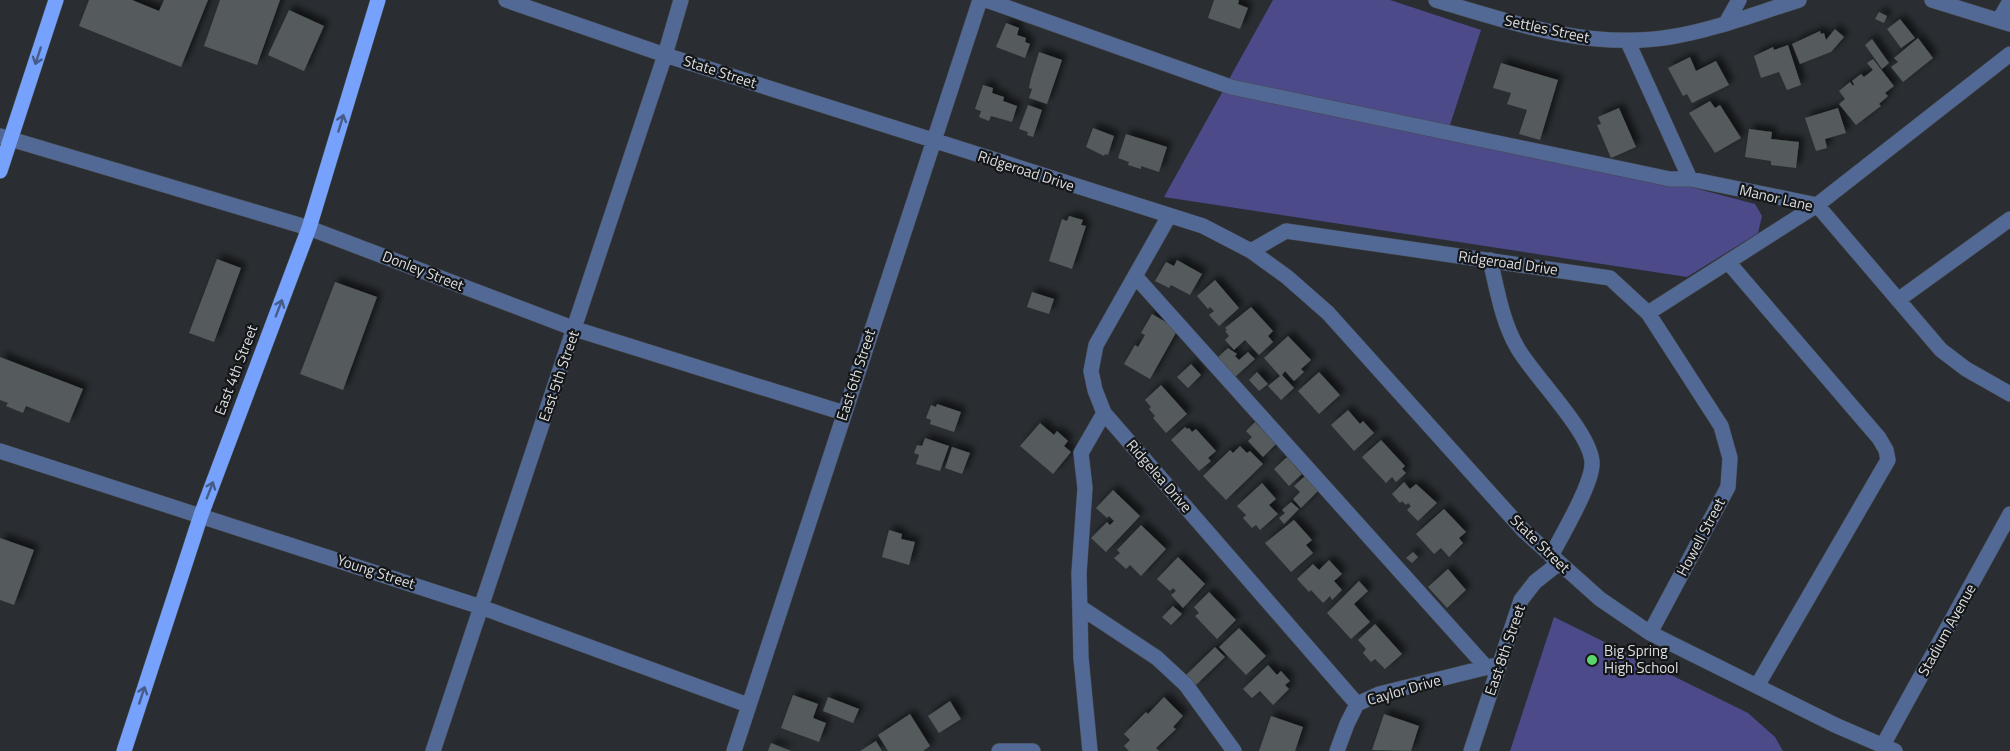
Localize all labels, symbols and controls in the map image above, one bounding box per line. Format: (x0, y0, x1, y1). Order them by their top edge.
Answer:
street label: Settles Street (1503, 8, 1592, 49)
one-way arrow (32, 46, 43, 65)
street label: State Street (681, 49, 760, 94)
one-way arrow (336, 114, 347, 133)
street label: Ridgeroad Drive (975, 144, 1077, 197)
street label: Manor Lane (1737, 178, 1815, 217)
street label: Donley Street (379, 244, 468, 297)
street label: Ridgeroad Drive (1457, 244, 1559, 281)
one-way arrow (274, 299, 285, 318)
street label: East 4th Street (208, 321, 264, 418)
street label: East 6th Street (830, 325, 881, 424)
street label: East 5th Street (532, 326, 585, 425)
street label: Ridgelea Drive (1121, 434, 1198, 517)
one-way arrow (205, 481, 216, 500)
street label: Howell Street (1670, 493, 1731, 580)
street label: State Street (1505, 509, 1576, 579)
street label: Young Street (334, 548, 419, 595)
street label: Stadium Avenue (1912, 579, 1982, 680)
street label: East 8th Street (1478, 600, 1531, 699)
place label: Big Spring High School (1604, 639, 1679, 679)
marker: Big Spring High School (1585, 653, 1599, 667)
street label: Caylor Drive (1364, 668, 1443, 711)
one-way arrow (138, 686, 149, 705)

